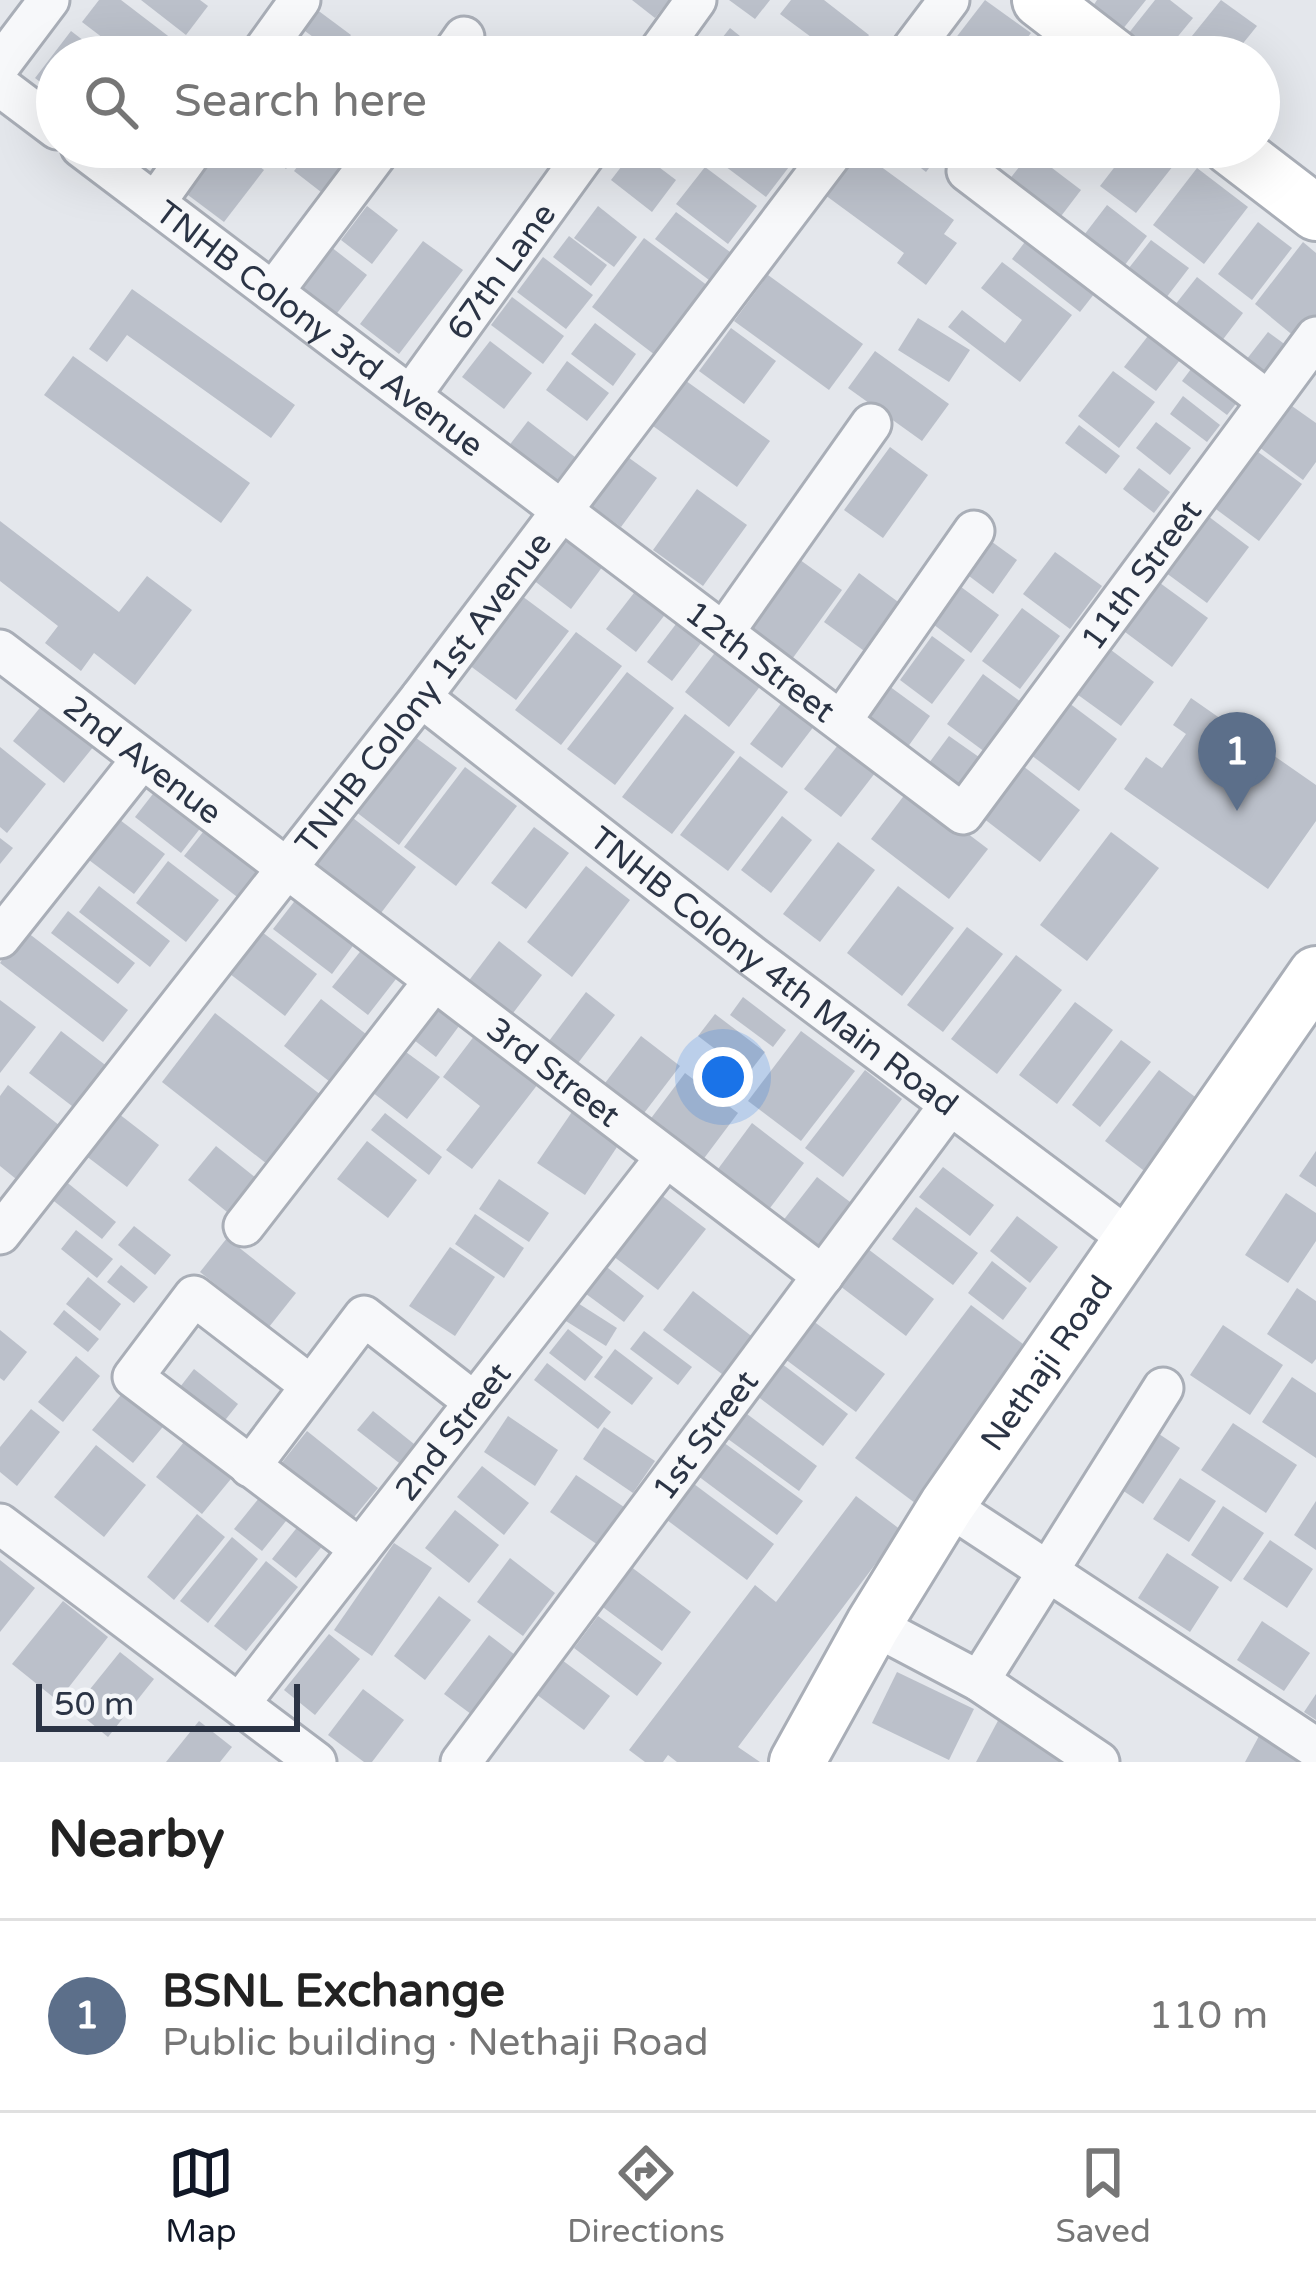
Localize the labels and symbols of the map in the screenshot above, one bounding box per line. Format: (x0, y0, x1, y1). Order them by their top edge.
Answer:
street label: TNHB Colony 3rd Avenue (148, 193, 491, 465)
street label: 67th Lane (439, 196, 564, 348)
street label: 11th Street (1073, 492, 1210, 658)
street label: TNHB Colony 1st Avenue (288, 525, 560, 862)
street label: 12th Street (677, 593, 842, 731)
street label: 2nd Avenue (56, 688, 229, 833)
pin: 1 (1198, 712, 1276, 811)
street label: TNHB Colony 4th Main Road (582, 819, 965, 1125)
street label: 3rd Street (479, 1010, 627, 1135)
your location (693, 1047, 753, 1107)
street label: Nethaji Road (973, 1269, 1121, 1458)
street label: 2nd Street (387, 1355, 519, 1509)
street label: 1st Street (645, 1363, 767, 1508)
scale bar (36, 1678, 300, 1731)

